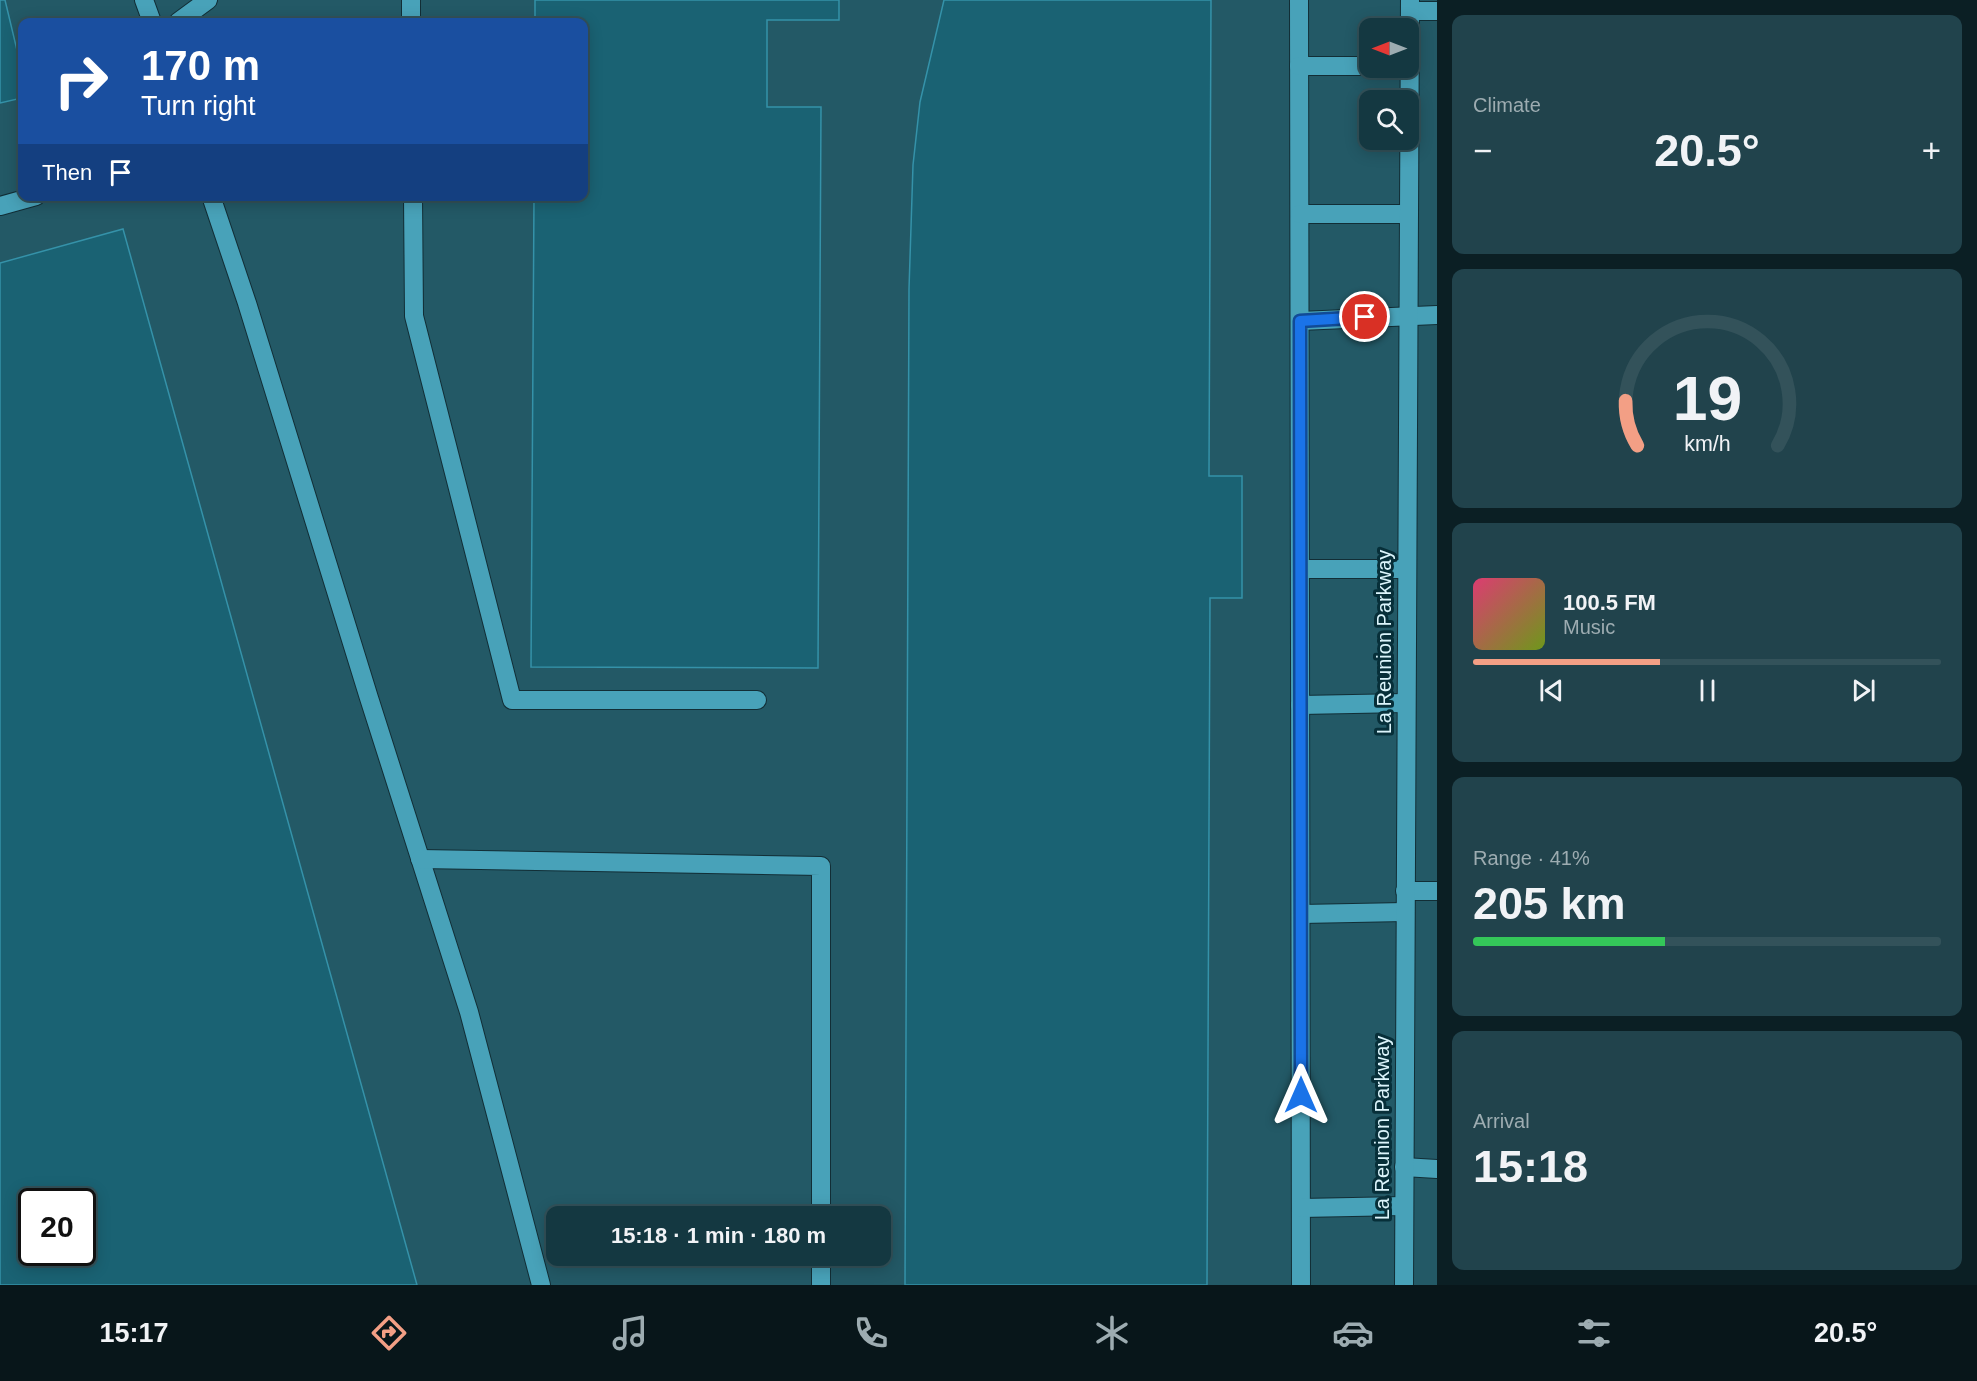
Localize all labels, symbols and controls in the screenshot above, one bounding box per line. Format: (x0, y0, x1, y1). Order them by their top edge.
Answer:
north arrow (1359, 18, 1419, 78)
map controls (1359, 18, 1419, 150)
icon: right (42, 42, 120, 120)
text: 170 m (141, 42, 260, 89)
button: search (1359, 90, 1419, 150)
text: Turn right (141, 91, 256, 121)
text: Climate (1473, 94, 1541, 116)
text: 20.5° (1654, 125, 1760, 176)
text: − (1473, 132, 1492, 169)
text: + (1922, 132, 1941, 169)
icon: arrive (104, 156, 137, 189)
text: Then (42, 160, 92, 185)
pin (1339, 291, 1390, 342)
icon: arrive (1348, 300, 1381, 333)
text: 19 (1672, 364, 1742, 433)
text: km/h (1684, 432, 1730, 456)
street label: La Reunion Parkway (1373, 550, 1395, 734)
text: 100.5 FM (1563, 590, 1656, 615)
text: Music (1563, 616, 1615, 638)
icon: previous (1535, 674, 1568, 707)
icon: pause (1691, 674, 1724, 707)
icon: next (1847, 674, 1880, 707)
text: Range · 41% (1473, 847, 1590, 869)
text: 205 km (1473, 878, 1626, 929)
street label: La Reunion Parkway (1371, 1036, 1393, 1220)
position arrow (1269, 1063, 1333, 1127)
text: Arrival (1473, 1110, 1530, 1132)
text: 15:18 (1473, 1141, 1588, 1192)
speed limit sign: 20 (18, 1188, 96, 1266)
text: 15:18 · 1 min · 180 m (611, 1223, 826, 1248)
icon: directions (368, 1312, 410, 1354)
icon: music (609, 1312, 651, 1354)
icon: phone (850, 1312, 892, 1354)
icon: climate (1091, 1312, 1133, 1354)
icon: car (1332, 1312, 1374, 1354)
icon: filters (1573, 1312, 1615, 1354)
text: 15:17 (100, 1318, 169, 1348)
text: 20.5° (1814, 1318, 1877, 1348)

